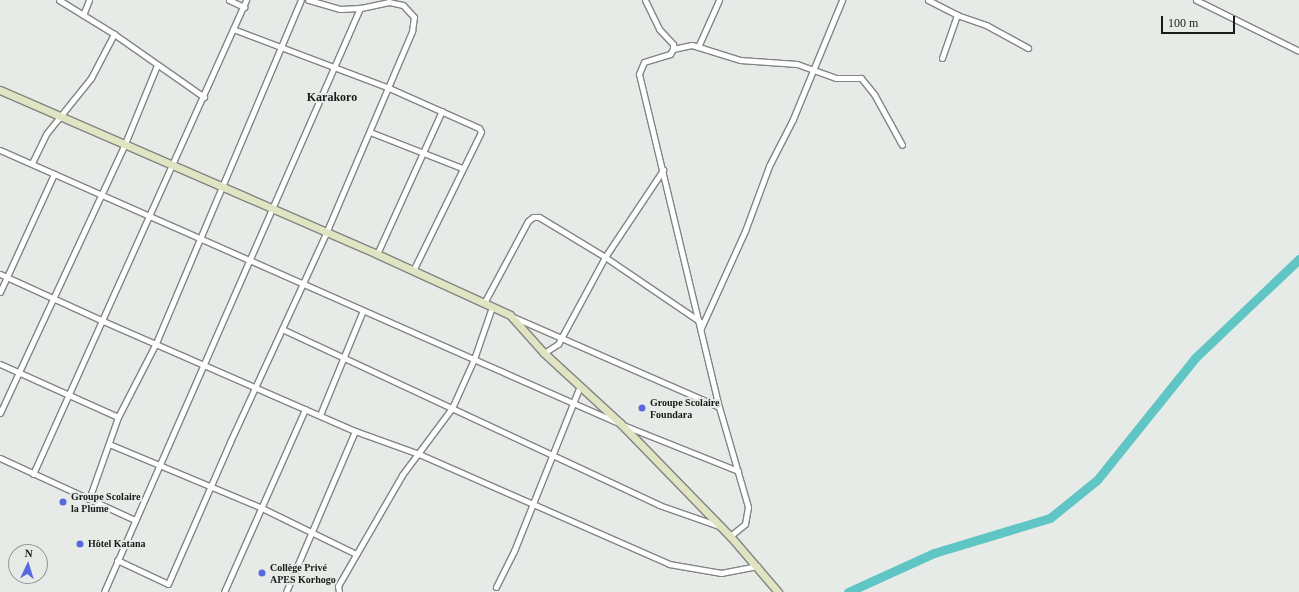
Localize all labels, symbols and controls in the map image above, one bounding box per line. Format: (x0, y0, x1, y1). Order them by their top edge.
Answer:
scale bar (1163, 8, 1237, 34)
text: 100 m (1168, 16, 1198, 30)
district label: Karakoro (307, 91, 357, 105)
place label: Groupe Scolaire Foundara (650, 396, 719, 420)
marker: Groupe Scolaire Foundara (637, 403, 647, 413)
place label: Groupe Scolaire la Plume (71, 490, 140, 514)
marker: Groupe Scolaire la Plume (58, 497, 68, 507)
place label: Hôtel Katana (88, 538, 145, 550)
marker: Hôtel Katana (75, 539, 85, 549)
north arrow (8, 544, 48, 584)
text: N (24, 547, 33, 559)
place label: Collège Privé APES Korhogo (270, 561, 336, 584)
marker: Collège Privé APES Korhogo (257, 568, 267, 578)

